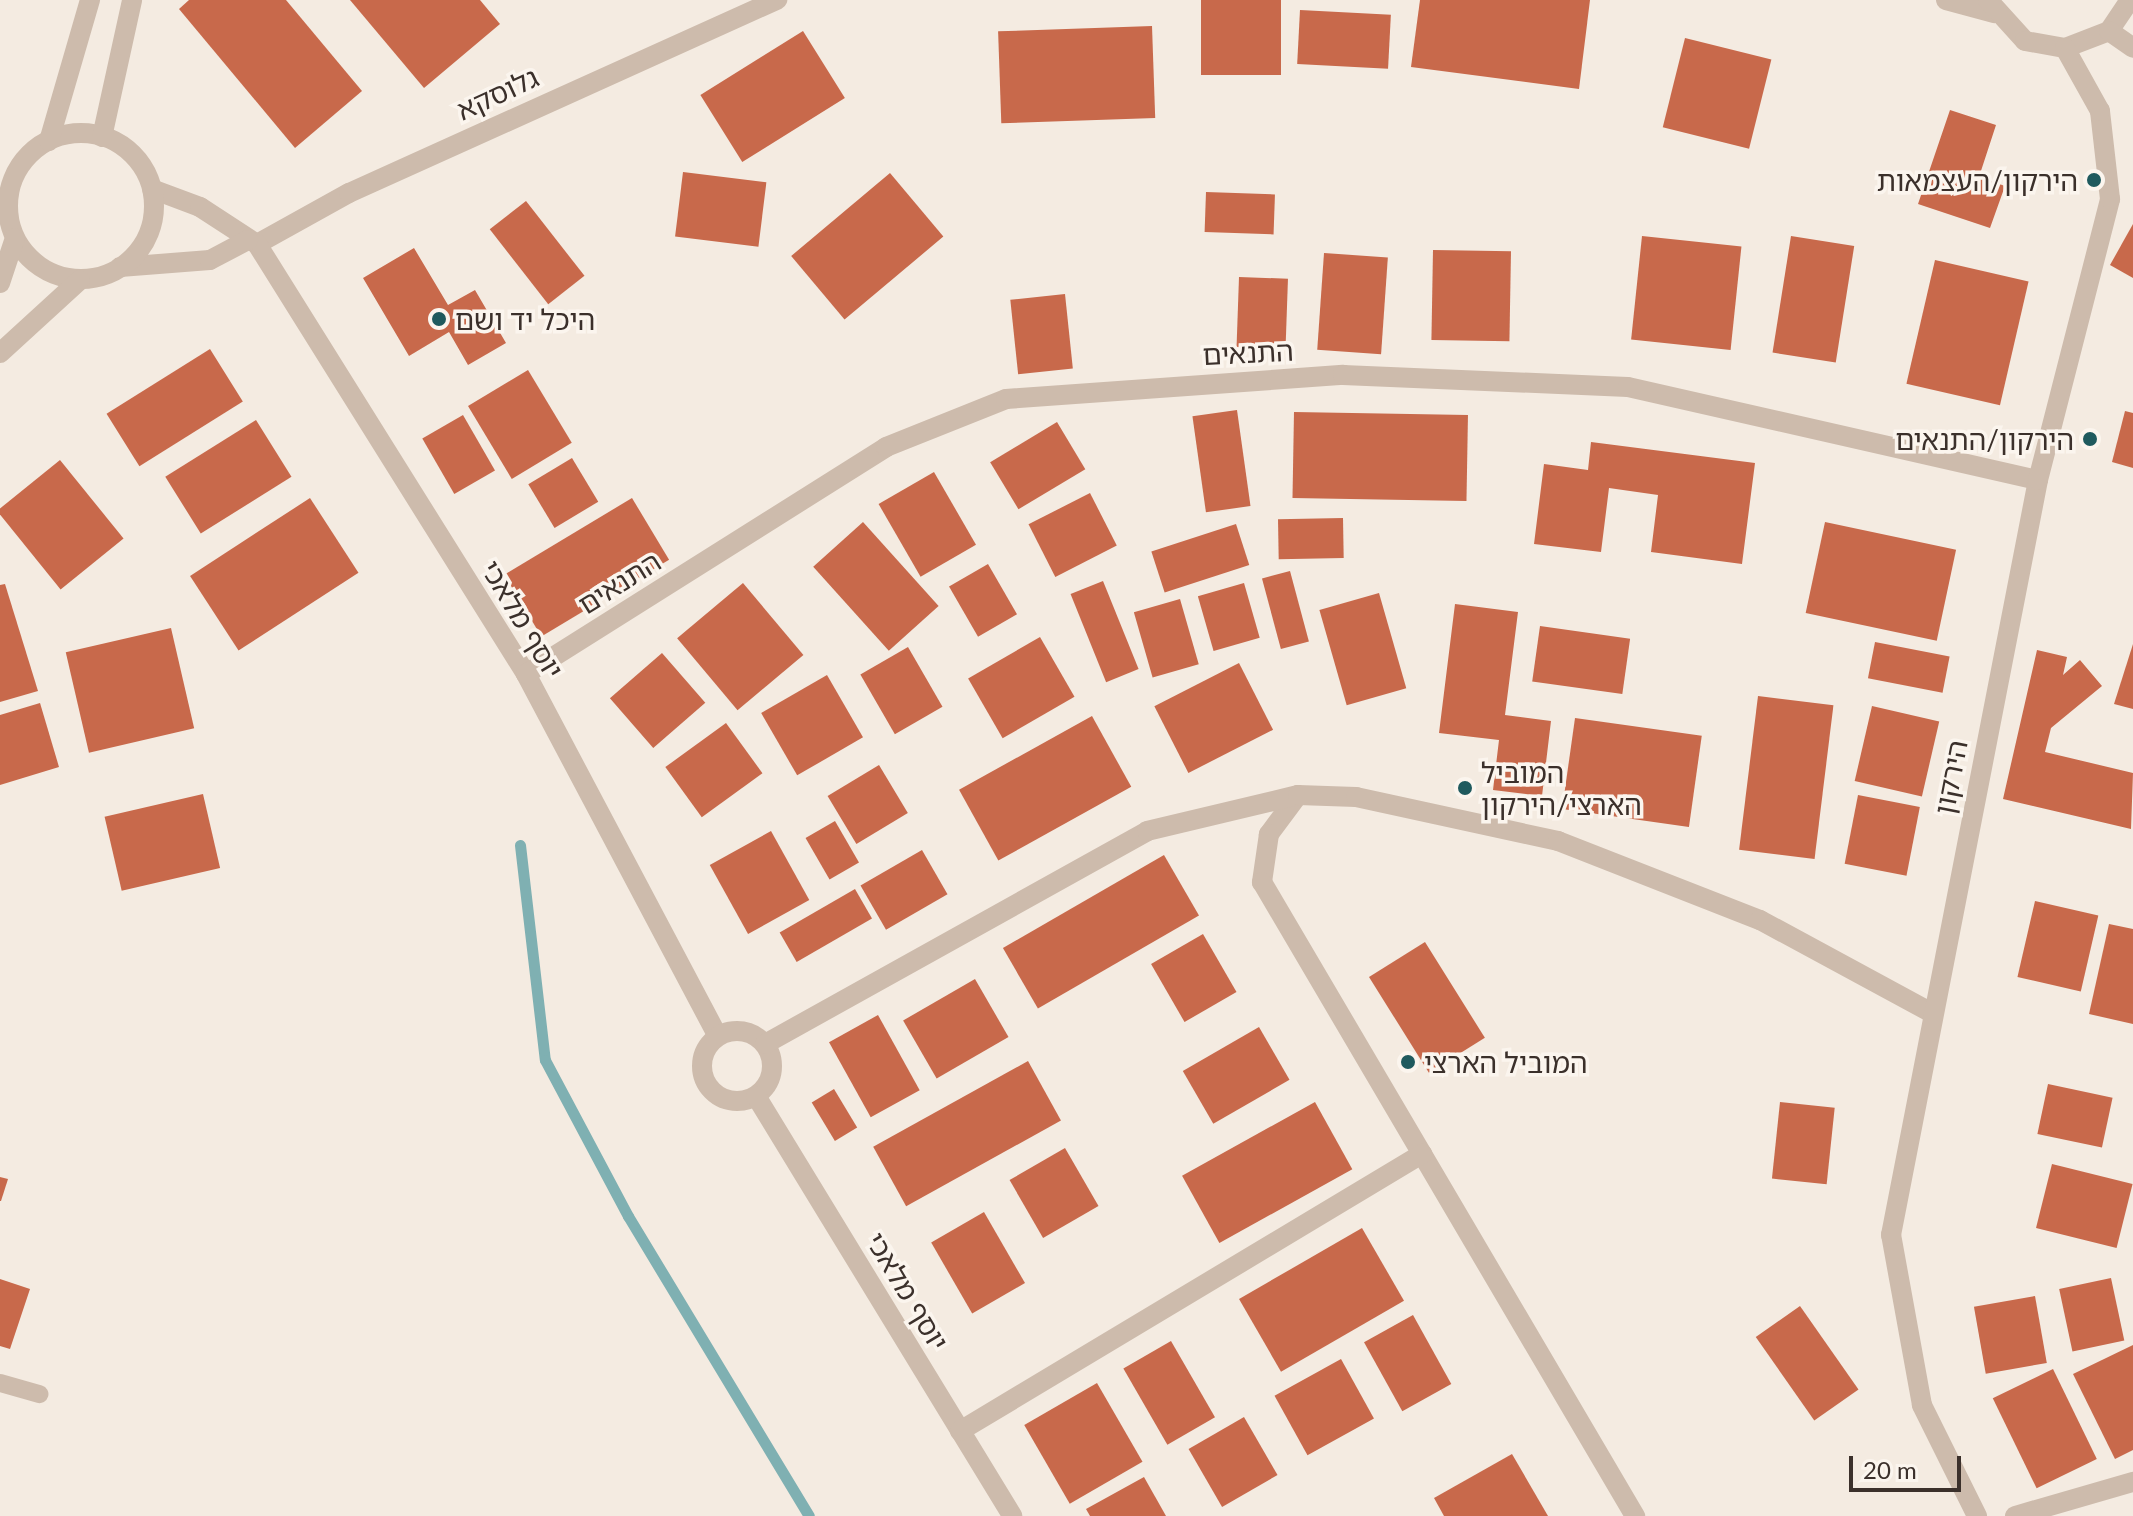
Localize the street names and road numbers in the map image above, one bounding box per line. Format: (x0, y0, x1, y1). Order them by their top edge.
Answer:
street label: גלוסקא (451, 60, 543, 126)
street label: התנאים (1202, 333, 1294, 371)
street label: התנאים (571, 544, 667, 620)
street label: יוסף מלאכי (475, 554, 571, 684)
street label: הירקון (1926, 737, 1974, 817)
street label: יוסף מלאכי (860, 1226, 956, 1356)

